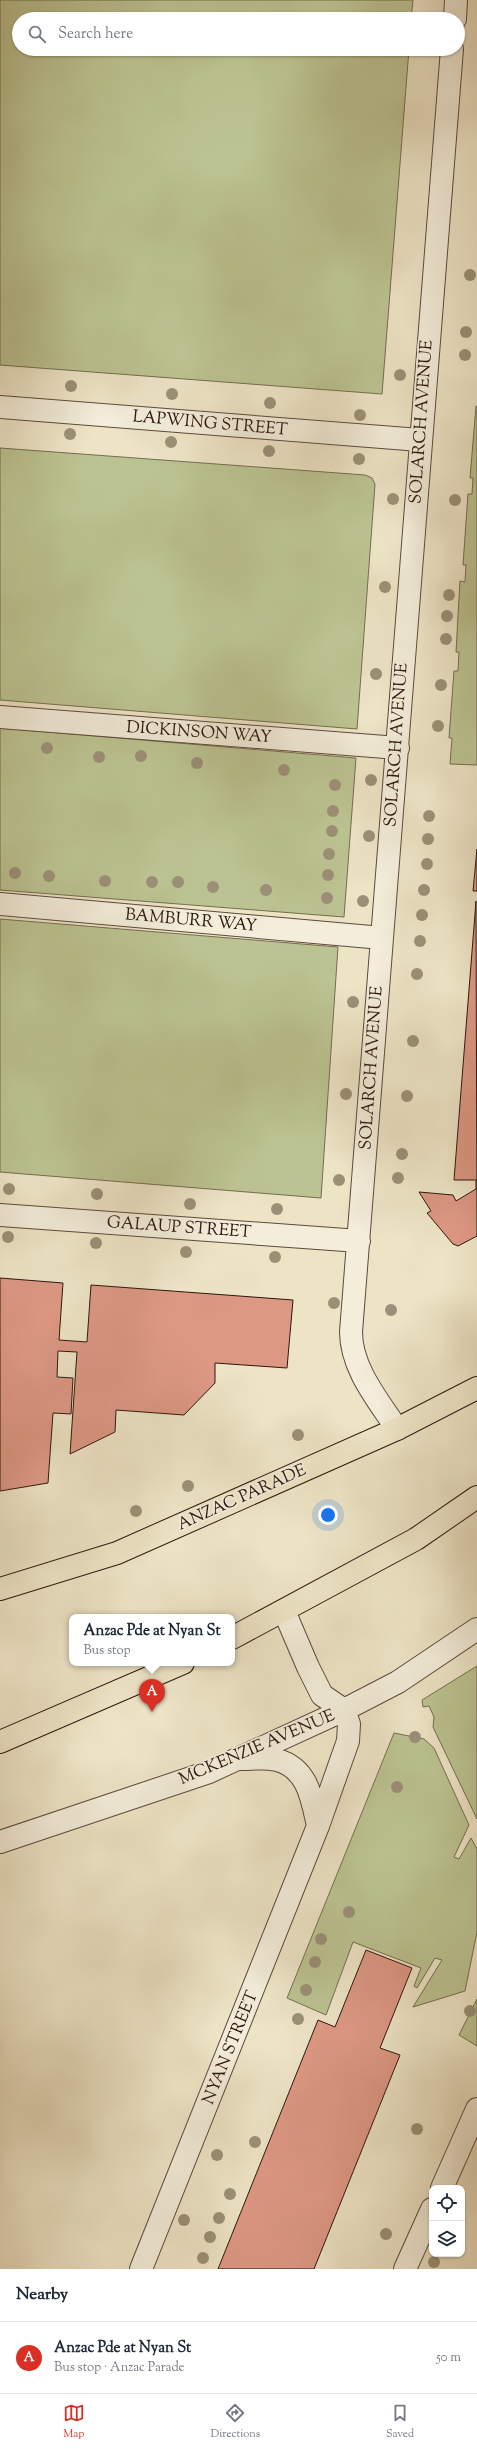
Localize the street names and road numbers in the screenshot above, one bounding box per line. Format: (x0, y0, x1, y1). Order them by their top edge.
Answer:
street label: SOLARCH AVENUE (404, 339, 440, 505)
street label: LAPWING STREET (131, 405, 289, 443)
street label: SOLARCH AVENUE (379, 662, 415, 828)
street label: DICKINSON WAY (125, 716, 273, 750)
street label: BAMBURR WAY (124, 903, 258, 939)
street label: SOLARCH AVENUE (354, 985, 390, 1151)
street label: GALAUP STREET (106, 1211, 252, 1245)
street label: ANZAC PARADE (174, 1459, 310, 1537)
street label: MCKENZIE AVENUE (175, 1704, 339, 1792)
street label: NYAN STREET (197, 1987, 265, 2109)

